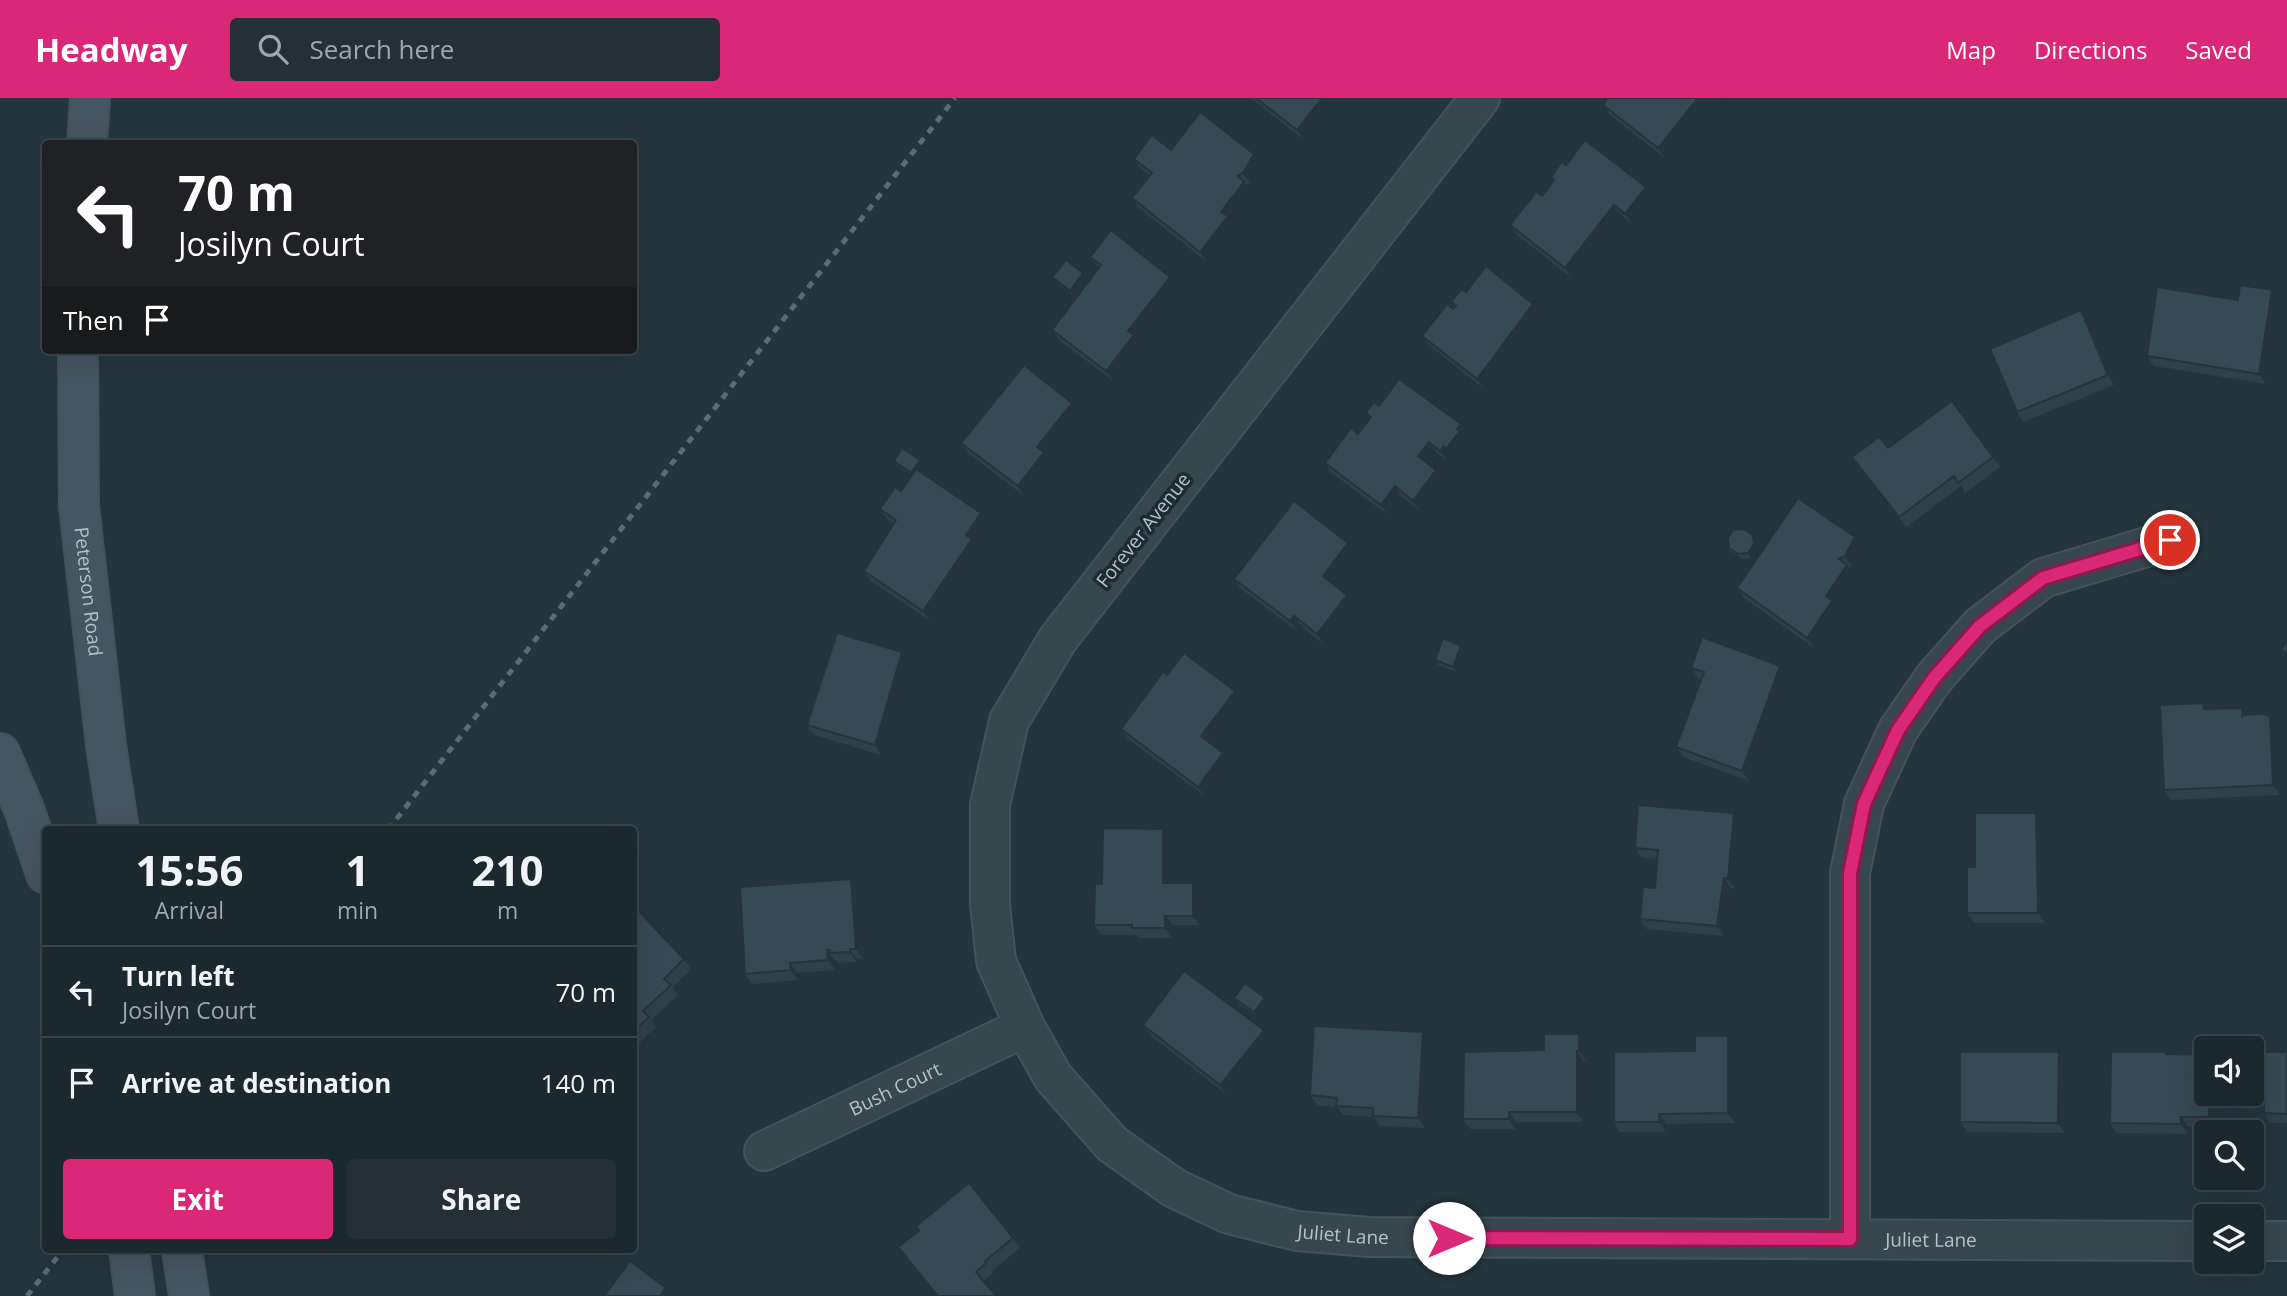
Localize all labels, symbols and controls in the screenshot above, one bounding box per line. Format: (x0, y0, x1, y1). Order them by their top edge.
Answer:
search box (230, 18, 720, 81)
text: Headway (35, 27, 188, 72)
icon: search (254, 30, 292, 68)
text: Search here (310, 31, 454, 67)
text: Map (1946, 33, 1996, 66)
text: Directions (2034, 33, 2147, 66)
text: Saved (2185, 33, 2252, 66)
text: 70 m (178, 159, 295, 225)
icon: left (63, 168, 154, 259)
text: Josilyn Court (178, 222, 365, 265)
icon: arrive (138, 301, 176, 339)
text: Then (63, 302, 124, 338)
street label: Forever Avenue (1090, 467, 1196, 593)
pin (2140, 510, 2200, 570)
icon: arrive (2151, 521, 2189, 559)
street label: Peterson Road (68, 526, 109, 657)
text: 15:56 (135, 841, 243, 898)
text: 1 (345, 841, 370, 898)
text: 210 (472, 841, 544, 898)
text: Arrival (155, 894, 224, 926)
text: min (337, 894, 378, 926)
text: m (497, 894, 518, 926)
text: Turn left (122, 958, 234, 994)
icon: left (63, 973, 101, 1011)
text: 70 m (555, 974, 616, 1010)
text: Josilyn Court (122, 994, 256, 1026)
map controls (2194, 1036, 2264, 1274)
button: sound (2194, 1036, 2264, 1106)
street label: Bush Court (845, 1056, 946, 1122)
icon: arrive (63, 1064, 101, 1102)
text: Arrive at destination (122, 1065, 391, 1101)
text: 140 m (541, 1065, 616, 1101)
button: search (2194, 1120, 2264, 1190)
button: Exit (63, 1159, 333, 1239)
button: Share (347, 1159, 616, 1239)
position arrow (1412, 1201, 1486, 1275)
button: layers (2194, 1204, 2264, 1274)
street label: Juliet Lane (1294, 1218, 1389, 1250)
street label: Juliet Lane (1883, 1226, 1977, 1253)

